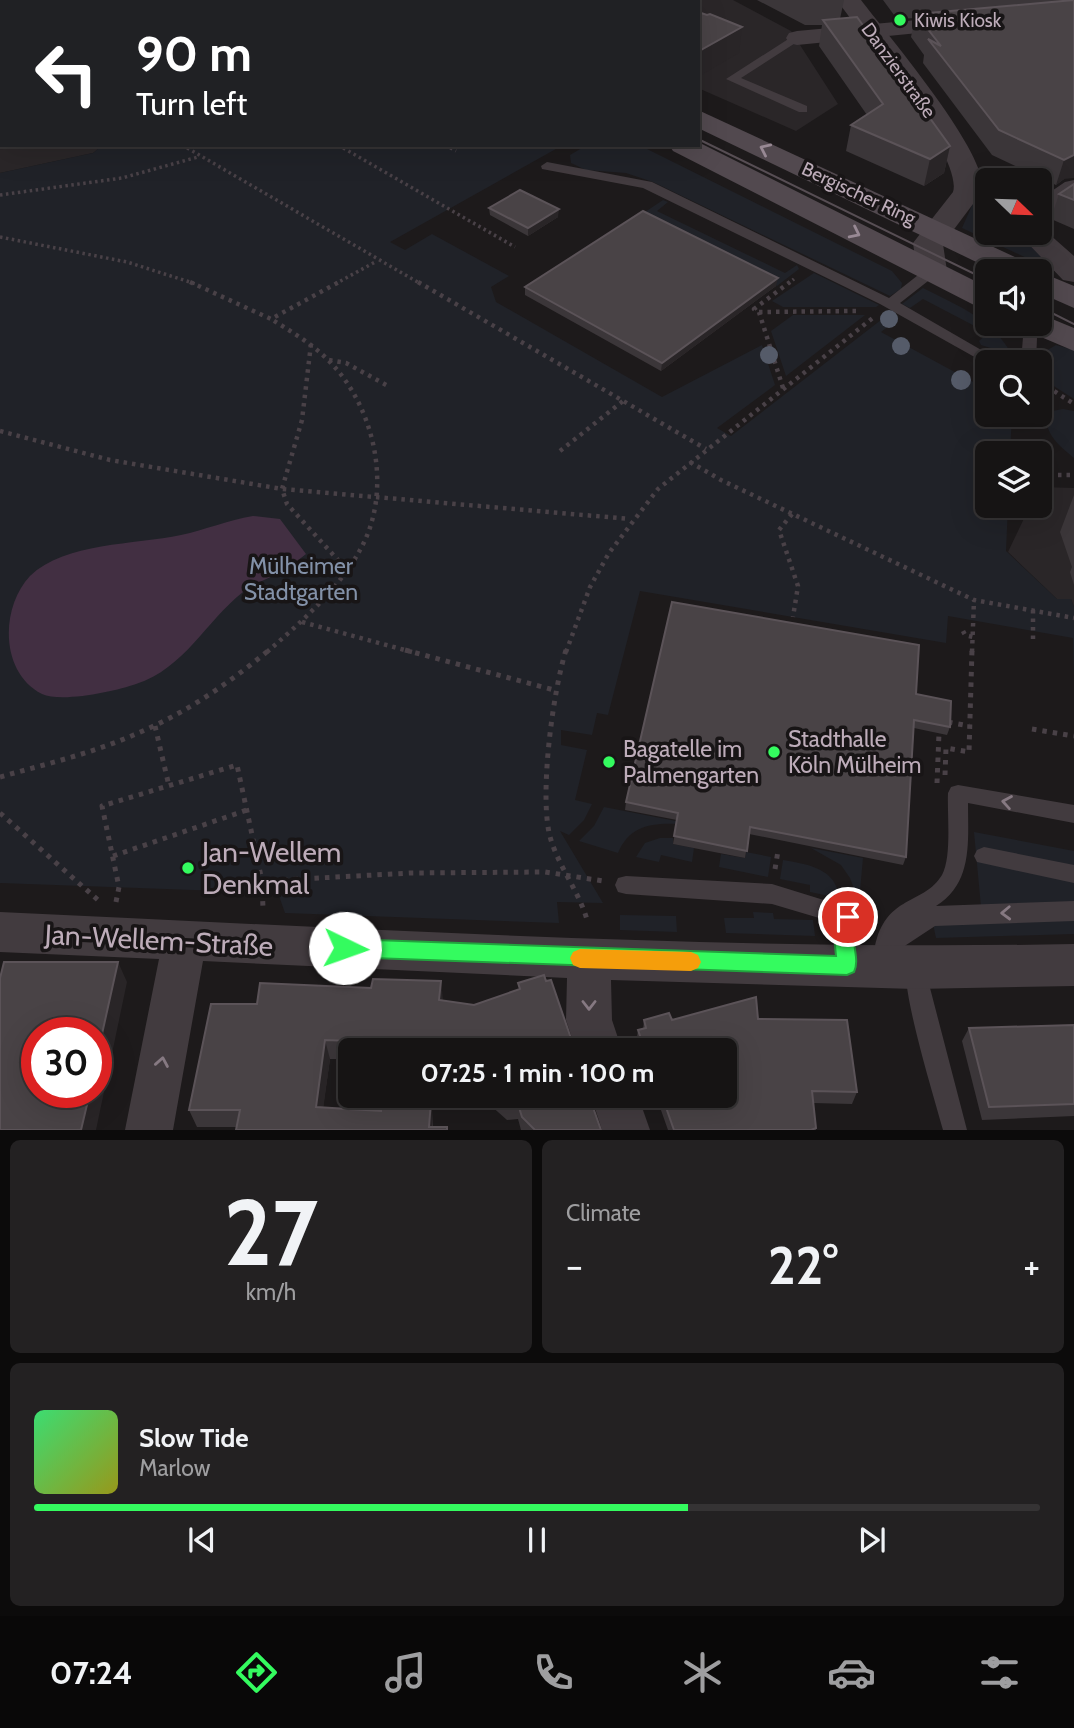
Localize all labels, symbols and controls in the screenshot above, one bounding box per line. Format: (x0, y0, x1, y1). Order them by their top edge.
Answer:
place label: Kiwis Kiosk (914, 9, 1002, 32)
marker: Kiwis Kiosk (892, 12, 908, 28)
street label: Danzierstraße (856, 18, 941, 123)
text: 90 m (136, 24, 252, 83)
icon: left (21, 28, 112, 119)
text: Turn left (136, 84, 247, 123)
one-way arrow (759, 143, 772, 157)
street label: Bergischer Ring (798, 157, 920, 230)
north arrow (975, 168, 1052, 245)
map controls (975, 168, 1052, 518)
one-way arrow (848, 225, 860, 239)
button: sound (975, 259, 1052, 336)
button: search (975, 350, 1052, 427)
button: layers (975, 441, 1052, 518)
park label: Mülheimer Stadtgarten (244, 552, 358, 606)
place label: Stadthalle Köln Mülheim (788, 725, 922, 779)
place label: Bagatelle im Palmengarten (623, 735, 759, 789)
marker: Stadthalle Köln Mülheim (766, 744, 782, 760)
marker: Bagatelle im Palmengarten (601, 754, 617, 770)
one-way arrow (1001, 795, 1013, 810)
place label: Jan-Wellem Denkmal (201, 835, 341, 901)
marker: Jan-Wellem Denkmal (180, 860, 196, 876)
pin (818, 887, 878, 947)
icon: arrive (829, 898, 867, 936)
one-way arrow (1000, 906, 1011, 921)
position arrow (308, 911, 382, 985)
street label: Jan-Wellem-Straße (43, 917, 274, 963)
one-way arrow (581, 1001, 597, 1011)
speed limit sign: 30 (21, 1017, 112, 1108)
one-way arrow (153, 1056, 168, 1068)
text: 07:25 · 1 min · 100 m (421, 1057, 654, 1089)
text: 27 (224, 1177, 318, 1288)
text: Climate (566, 1199, 641, 1227)
text: 22° (768, 1234, 838, 1297)
text: − (566, 1242, 583, 1289)
text: + (1023, 1242, 1040, 1289)
text: km/h (246, 1278, 296, 1306)
text: Slow Tide (139, 1422, 249, 1454)
text: Marlow (139, 1454, 210, 1482)
icon: previous (183, 1521, 221, 1559)
icon: pause (518, 1521, 556, 1559)
icon: next (853, 1521, 891, 1559)
icon: directions (232, 1648, 281, 1697)
icon: music (381, 1648, 430, 1697)
icon: phone (529, 1648, 578, 1697)
icon: climate (678, 1648, 727, 1697)
icon: car (827, 1648, 876, 1697)
icon: filters (975, 1648, 1024, 1697)
text: 07:24 (50, 1653, 133, 1692)

